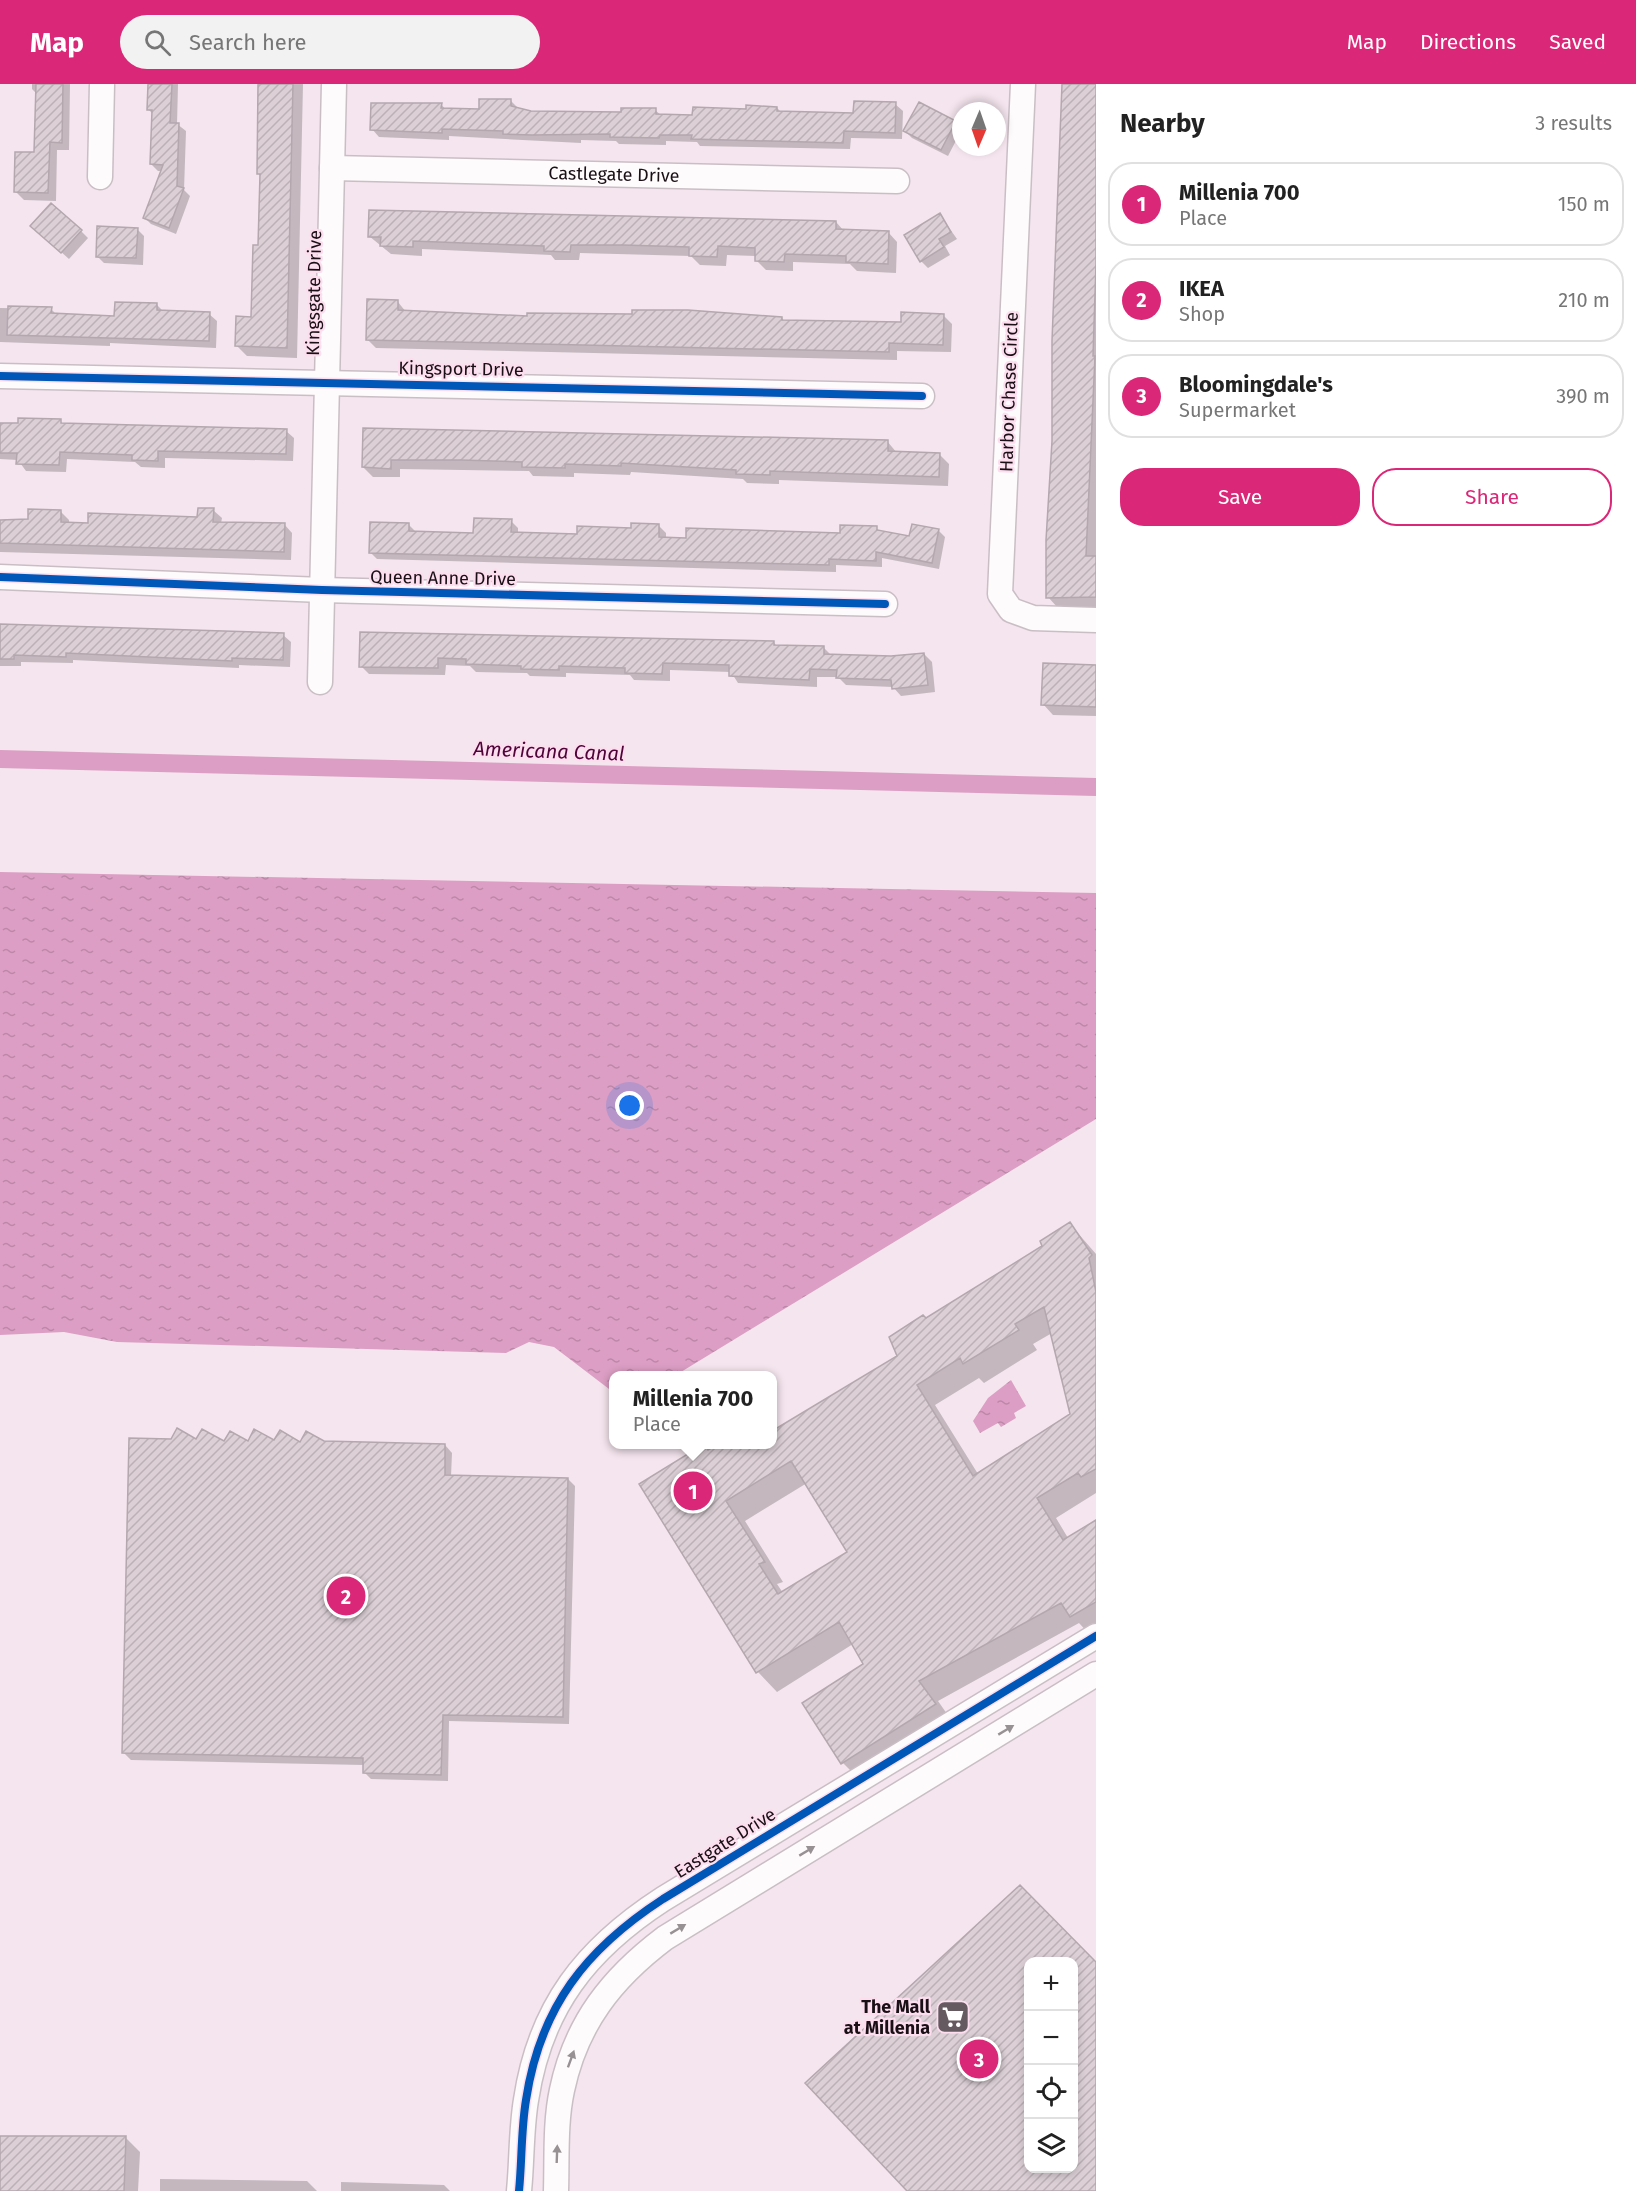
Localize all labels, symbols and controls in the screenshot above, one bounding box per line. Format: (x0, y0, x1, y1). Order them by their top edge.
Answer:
search box (120, 15, 540, 69)
text: Map (30, 26, 84, 59)
icon: search (141, 26, 174, 59)
text: Search here (189, 29, 307, 56)
text: Map (1347, 29, 1387, 55)
text: Directions (1420, 29, 1516, 55)
text: Saved (1549, 29, 1606, 55)
north arrow (952, 102, 1006, 156)
text: Nearby (1120, 108, 1205, 139)
text: 3 results (1535, 111, 1612, 135)
street label: Castlegate Drive (548, 162, 680, 187)
text: Millenia 700 (1179, 179, 1300, 206)
text: 1 (1137, 192, 1146, 216)
text: 150 m (1558, 192, 1610, 216)
text: Place (1179, 206, 1227, 230)
street label: Kingsgate Drive (302, 230, 326, 356)
text: IKEA (1179, 275, 1224, 302)
text: 2 (1136, 288, 1147, 312)
text: 210 m (1558, 288, 1610, 312)
text: Shop (1179, 302, 1225, 326)
street label: Harbor Chase Circle (995, 312, 1023, 472)
street label: Kingsport Drive (398, 357, 524, 381)
text: Bloomingdale's (1179, 371, 1333, 398)
text: 3 (1136, 384, 1147, 408)
text: 390 m (1556, 384, 1610, 408)
text: Supermarket (1179, 398, 1296, 422)
button: Save (1120, 468, 1360, 526)
button: Share (1372, 468, 1612, 526)
street label: Queen Anne Drive (370, 566, 516, 590)
water label: Americana Canal (472, 736, 625, 766)
your location (615, 1091, 644, 1120)
popup (609, 1371, 777, 1449)
text: Millenia 700 (633, 1385, 753, 1412)
text: Place (633, 1412, 681, 1436)
pin: 1 (674, 1468, 712, 1514)
pin: 2 (326, 1574, 366, 1618)
one-way arrow (998, 1724, 1014, 1735)
street label: Eastgate Drive (670, 1803, 780, 1883)
one-way arrow (799, 1846, 815, 1857)
one-way arrow (670, 1924, 686, 1935)
map controls (1024, 1957, 1078, 2173)
button: + (1024, 1957, 1078, 2011)
place label: The Mall at Millenia (844, 1996, 931, 2039)
supermarket icon: The Mall at Millenia (935, 1999, 971, 2035)
button: − (1024, 2011, 1078, 2065)
pin: 3 (960, 2036, 998, 2082)
one-way arrow (566, 2050, 576, 2068)
button: locate (1024, 2065, 1078, 2119)
button: layers (1024, 2119, 1078, 2173)
one-way arrow (553, 2144, 562, 2163)

